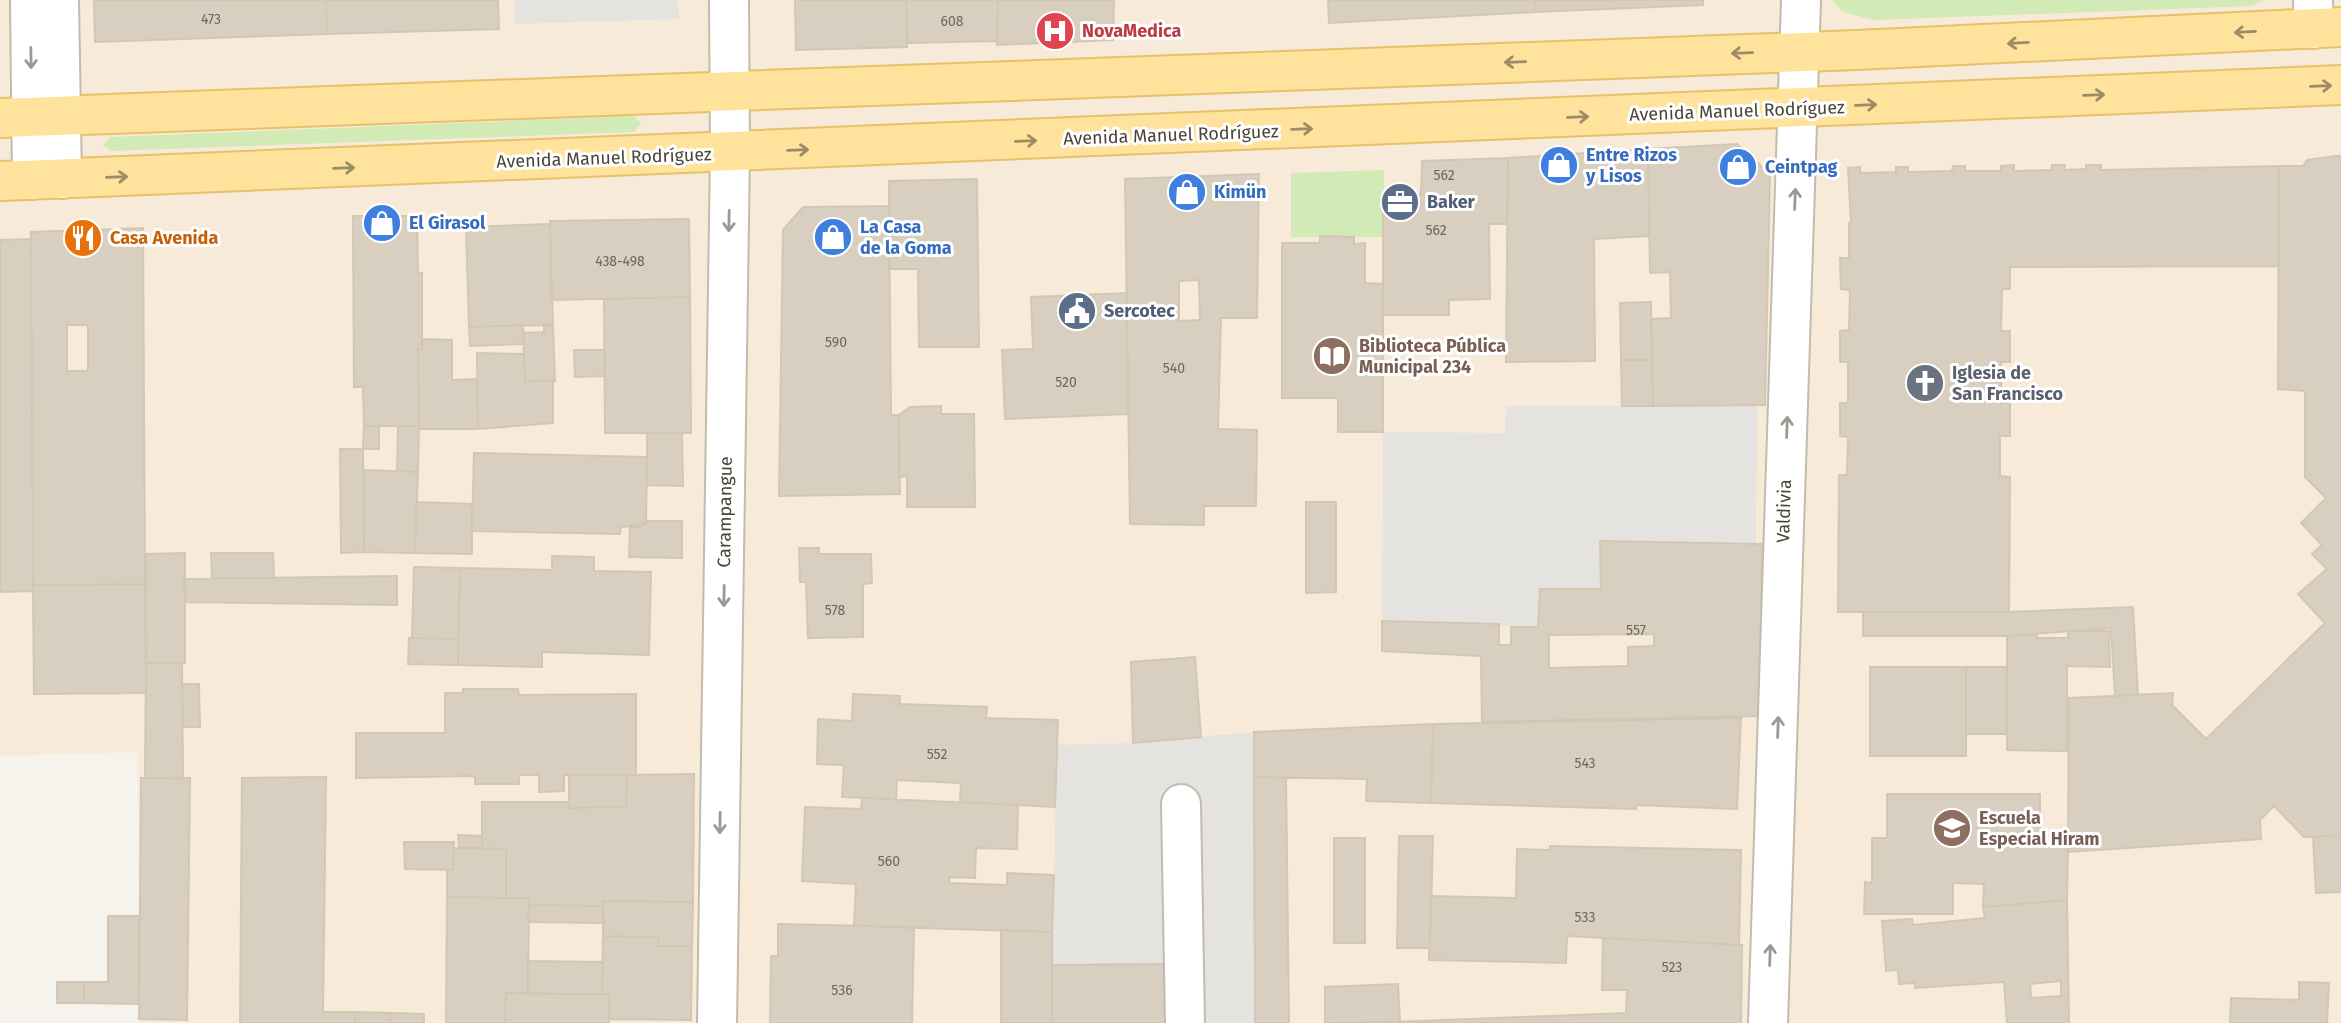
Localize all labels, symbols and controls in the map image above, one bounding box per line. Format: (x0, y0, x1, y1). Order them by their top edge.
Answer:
hospital icon: NovaMedica (1034, 10, 1076, 52)
house number: 473 (201, 11, 221, 28)
house number: 608 (941, 13, 964, 30)
place label: NovaMedica (1082, 20, 1181, 42)
one-way arrow (2234, 25, 2257, 38)
one-way arrow (2007, 36, 2030, 49)
one-way arrow (1731, 46, 1754, 60)
one-way arrow (24, 47, 38, 70)
one-way arrow (1503, 55, 1526, 68)
one-way arrow (2309, 79, 2332, 92)
one-way arrow (2082, 89, 2105, 102)
street label: Avenida Manuel Rodríguez (1629, 96, 1845, 126)
one-way arrow (1855, 98, 1877, 111)
one-way arrow (1567, 111, 1590, 124)
street label: Avenida Manuel Rodríguez (1063, 120, 1279, 150)
one-way arrow (1290, 123, 1313, 136)
one-way arrow (1014, 134, 1037, 147)
street label: Avenida Manuel Rodríguez (496, 143, 712, 173)
one-way arrow (787, 144, 810, 157)
shop icon: Entre Rizos y Lisos (1538, 144, 1580, 186)
place label: Entre Rizos y Lisos (1585, 144, 1677, 187)
shop icon: Ceintpag (1717, 146, 1759, 188)
place label: Ceintpag (1765, 156, 1838, 178)
one-way arrow (333, 161, 356, 174)
house number: 562 (1433, 167, 1455, 184)
one-way arrow (105, 170, 128, 183)
shop icon: Kimün (1166, 171, 1208, 213)
place label: Kimün (1214, 181, 1266, 203)
office icon: Baker (1379, 181, 1421, 223)
one-way arrow (1788, 188, 1801, 211)
place label: Baker (1427, 191, 1476, 213)
shop icon: El Girasol (361, 202, 403, 244)
one-way arrow (722, 210, 736, 233)
place label: El Girasol (409, 212, 486, 234)
shop icon: La Casa de la Goma (812, 216, 854, 258)
place label: La Casa de la Goma (860, 216, 952, 259)
restaurant icon: Casa Avenida (62, 217, 104, 259)
house number: 562 (1425, 222, 1447, 239)
place label: Casa Avenida (110, 227, 218, 249)
house number: 438-498 (595, 253, 645, 270)
public building icon: Sercotec (1056, 290, 1098, 332)
place label: Sercotec (1104, 300, 1175, 322)
house number: 590 (825, 334, 847, 351)
library icon: Biblioteca Pública Municipal 234 (1311, 335, 1353, 377)
place label: Biblioteca Pública Municipal 234 (1359, 335, 1506, 378)
house number: 540 (1163, 360, 1185, 377)
church icon: Iglesia de San Francisco (1904, 362, 1946, 404)
place label: Iglesia de San Francisco (1952, 362, 2063, 405)
house number: 520 (1055, 374, 1077, 391)
one-way arrow (1780, 415, 1794, 438)
street label: Carampangue (713, 456, 737, 568)
street label: Valdivia (1772, 479, 1796, 543)
one-way arrow (717, 584, 730, 607)
house number: 578 (825, 602, 845, 619)
house number: 557 (1626, 622, 1646, 639)
one-way arrow (1771, 716, 1784, 739)
house number: 552 (927, 746, 947, 763)
house number: 543 (1574, 755, 1596, 772)
school or university icon: Escuela Especial Hiram (1931, 807, 1973, 849)
place label: Escuela Especial Hiram (1979, 807, 2099, 850)
one-way arrow (713, 812, 727, 835)
house number: 560 (878, 853, 900, 870)
house number: 533 (1575, 909, 1595, 926)
one-way arrow (1764, 944, 1777, 967)
house number: 523 (1662, 959, 1682, 976)
house number: 536 (831, 982, 853, 999)

